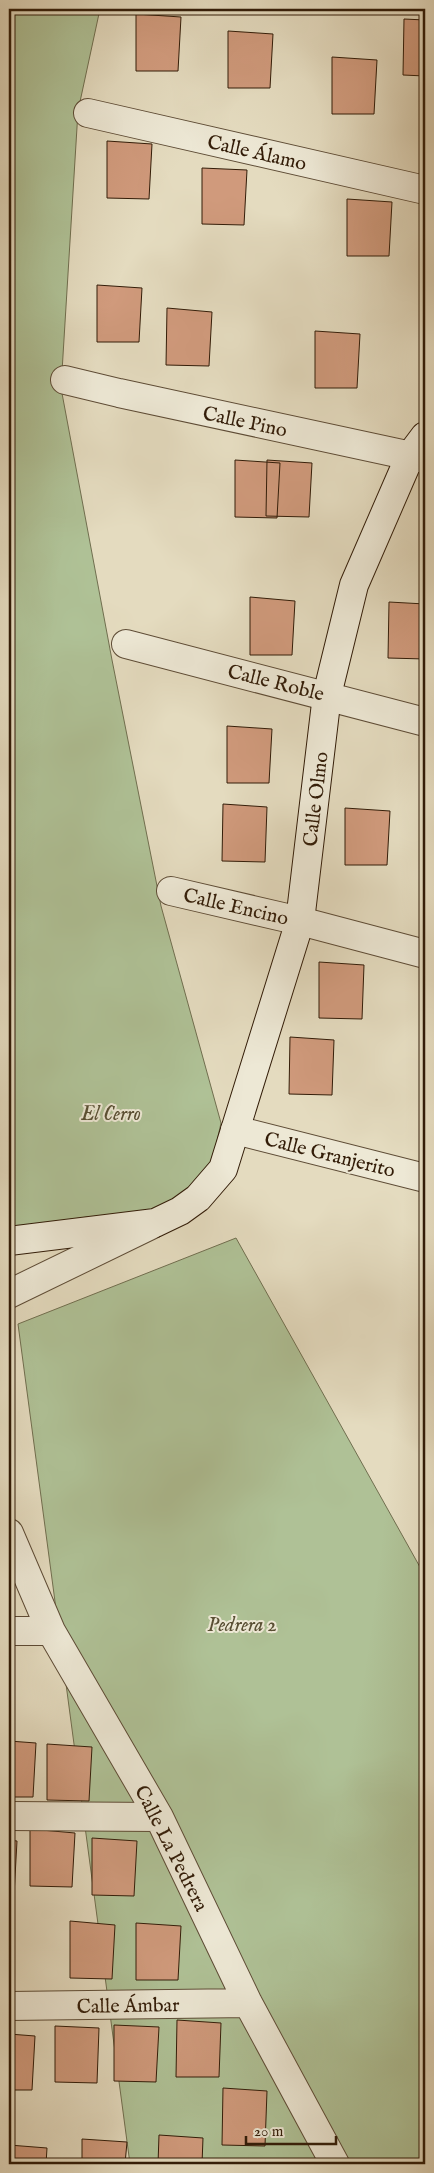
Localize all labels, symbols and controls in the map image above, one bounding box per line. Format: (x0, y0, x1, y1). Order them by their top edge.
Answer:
street label: Calle Álamo (205, 130, 309, 177)
street label: Calle Pino (200, 401, 289, 444)
street label: Calle Roble (225, 659, 326, 707)
street label: Calle Olmo (298, 750, 335, 848)
street label: Calle Encino (181, 883, 291, 932)
park label: El Cerro (80, 1102, 141, 1127)
street label: Calle Granjerito (262, 1127, 398, 1184)
park label: Pedrera 2 (207, 1613, 277, 1638)
street label: Calle La Pedrera (128, 1781, 213, 1916)
street label: Calle Ámbar (76, 1993, 180, 2020)
scale bar (246, 2113, 336, 2145)
text: 20 m (254, 2122, 284, 2141)

